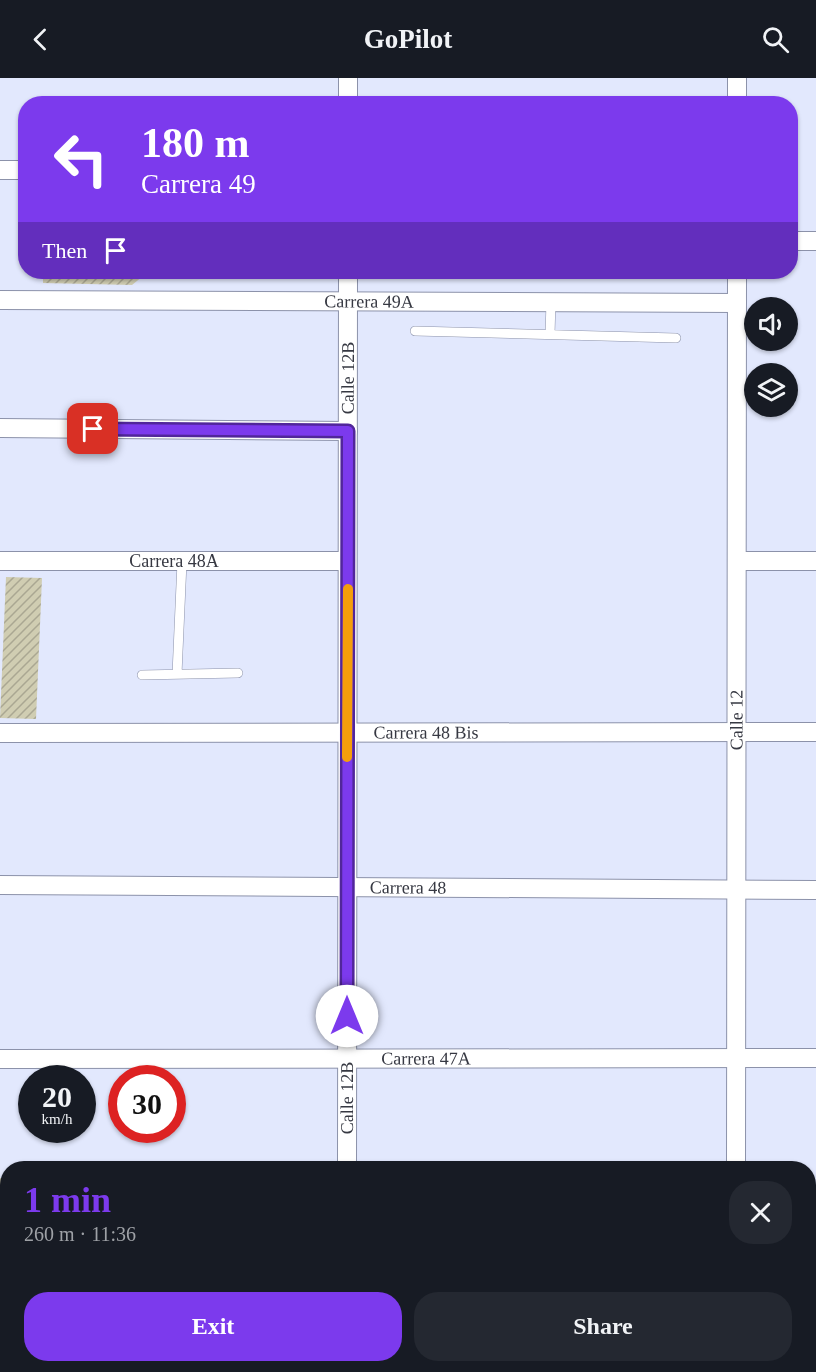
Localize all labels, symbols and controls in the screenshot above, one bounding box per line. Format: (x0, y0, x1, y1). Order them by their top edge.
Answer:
icon: back (24, 23, 57, 56)
icon: search (759, 23, 792, 56)
text: GoPilot (364, 24, 452, 54)
icon: left (42, 120, 120, 198)
text: 180 m (141, 120, 250, 166)
text: Carrera 49 (141, 169, 256, 199)
icon: arrive (99, 234, 132, 267)
text: Then (42, 238, 87, 263)
street label: Carrera 49A (324, 291, 414, 312)
map controls (744, 297, 798, 417)
button: sound (744, 297, 798, 351)
street label: Calle 12B (338, 342, 358, 414)
button: layers (744, 363, 798, 417)
pin (67, 403, 118, 454)
icon: arrive (76, 412, 109, 445)
street label: Carrera 48A (129, 551, 219, 571)
street label: Calle 12 (726, 690, 747, 750)
street label: Carrera 48 Bis (373, 722, 479, 743)
street label: Carrera 48 (370, 877, 446, 898)
position arrow (315, 984, 379, 1048)
street label: Carrera 47A (381, 1048, 471, 1069)
street label: Calle 12B (337, 1062, 357, 1134)
speed limit sign: 30 (108, 1065, 186, 1143)
text: 20 (42, 1080, 72, 1113)
text: km/h (42, 1111, 72, 1127)
text: 1 min (24, 1180, 111, 1220)
button: close (729, 1181, 792, 1244)
text: 260 m · 11:36 (24, 1223, 136, 1245)
button: Exit (24, 1292, 402, 1361)
button: Share (414, 1292, 792, 1361)

